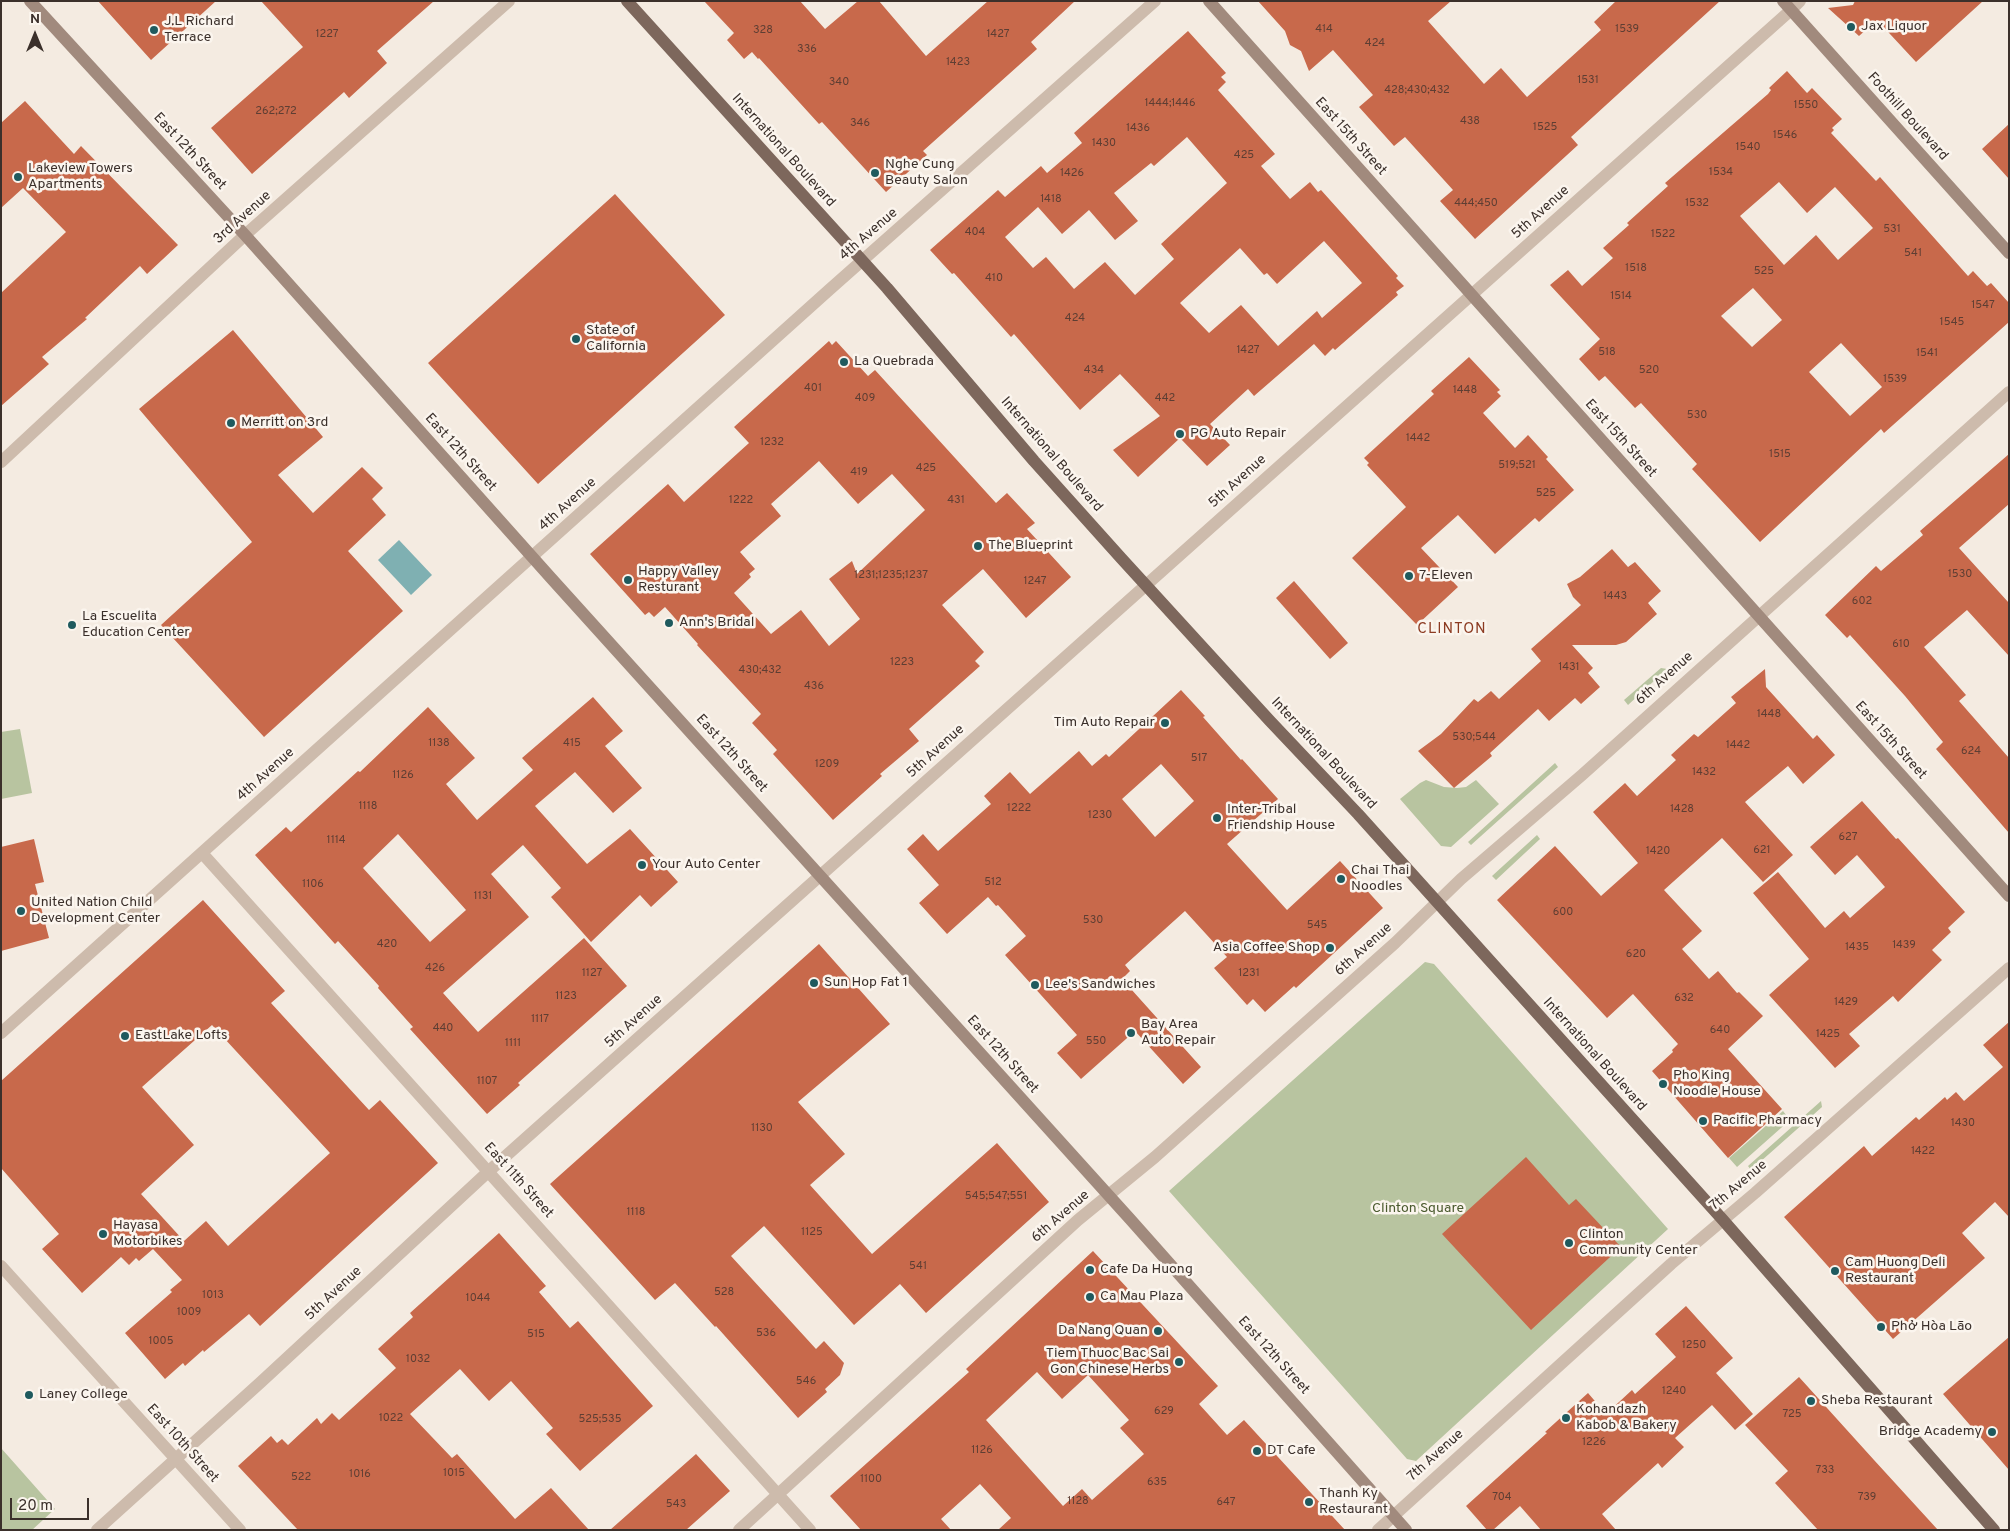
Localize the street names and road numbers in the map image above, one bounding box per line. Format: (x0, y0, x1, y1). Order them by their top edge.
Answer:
street label: Foothill Boulevard (1863, 69, 1951, 165)
street label: International Boulevard (728, 91, 838, 211)
street label: East 15th Street (1311, 94, 1389, 180)
street label: East 12th Street (149, 110, 229, 194)
street label: 5th Avenue (1509, 183, 1573, 243)
street label: 3rd Avenue (211, 188, 275, 248)
street label: 4th Avenue (836, 205, 902, 265)
street label: International Boulevard (996, 394, 1106, 516)
street label: East 15th Street (1581, 396, 1659, 482)
street label: East 12th Street (421, 411, 499, 495)
street label: 5th Avenue (1206, 452, 1270, 512)
street label: 4th Avenue (536, 475, 600, 535)
street label: 6th Avenue (1633, 649, 1697, 709)
street label: International Boulevard (1267, 695, 1379, 813)
street label: East 15th Street (1851, 698, 1929, 784)
street label: East 12th Street (692, 712, 770, 796)
street label: 5th Avenue (904, 722, 968, 782)
street label: 4th Avenue (234, 745, 298, 805)
street label: 6th Avenue (1332, 920, 1396, 980)
street label: 5th Avenue (602, 992, 666, 1052)
street label: International Boulevard (1539, 995, 1649, 1115)
street label: East 12th Street (963, 1013, 1041, 1097)
street label: East 11th Street (480, 1140, 556, 1222)
street label: 7th Avenue (1707, 1157, 1771, 1215)
street label: 6th Avenue (1029, 1187, 1093, 1247)
street label: 5th Avenue (302, 1263, 366, 1325)
street label: East 12th Street (1234, 1314, 1312, 1398)
street label: East 10th Street (142, 1401, 222, 1487)
street label: 7th Avenue (1404, 1426, 1468, 1486)

